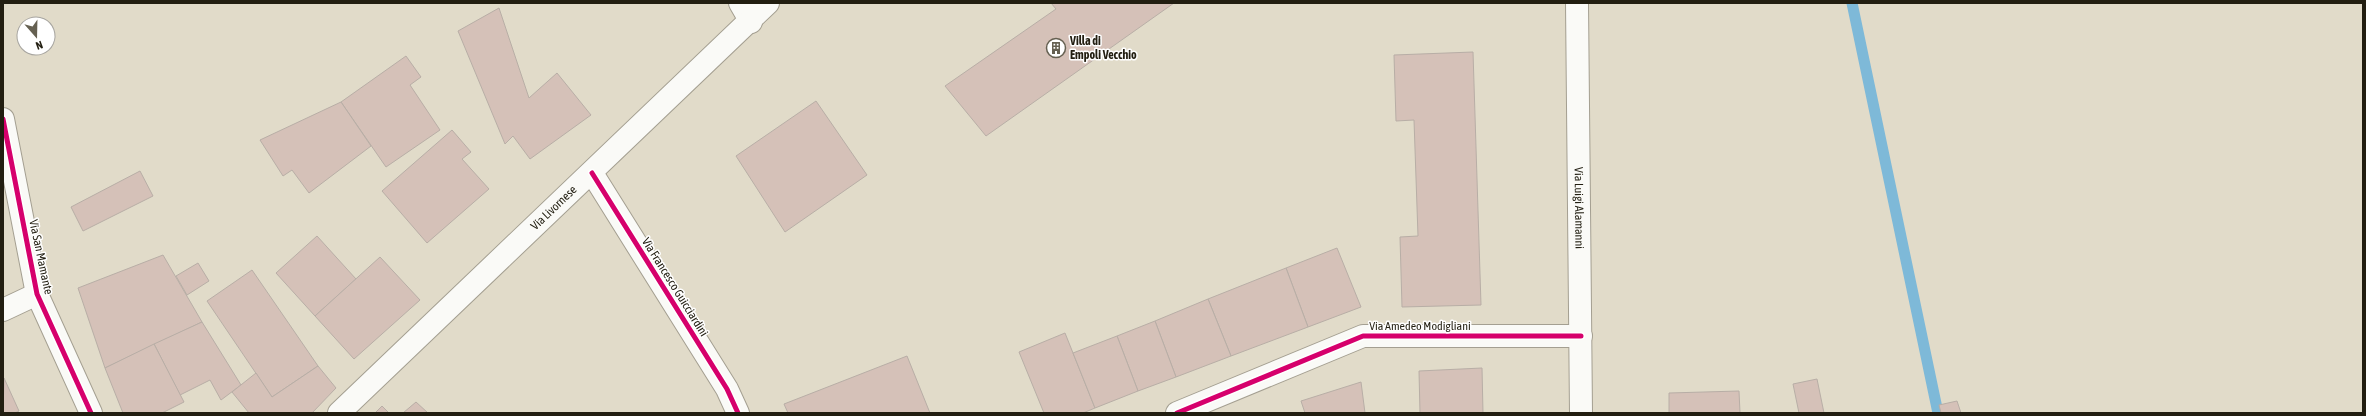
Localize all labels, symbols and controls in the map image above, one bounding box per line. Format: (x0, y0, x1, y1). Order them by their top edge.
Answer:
north arrow (16, 16, 56, 56)
place label: Villa di Empoli Vecchio (1069, 34, 1137, 62)
building icon: Villa di Empoli Vecchio (1045, 37, 1067, 59)
text: N (34, 39, 45, 52)
street label: Via Luigi Alamanni (1572, 167, 1586, 249)
street label: Via Livornese (528, 183, 580, 233)
street label: Via San Mamante (26, 218, 56, 296)
street label: Via Francesco Guicciardini (639, 235, 711, 339)
street label: Via Amedeo Modigliani (1369, 319, 1471, 333)

